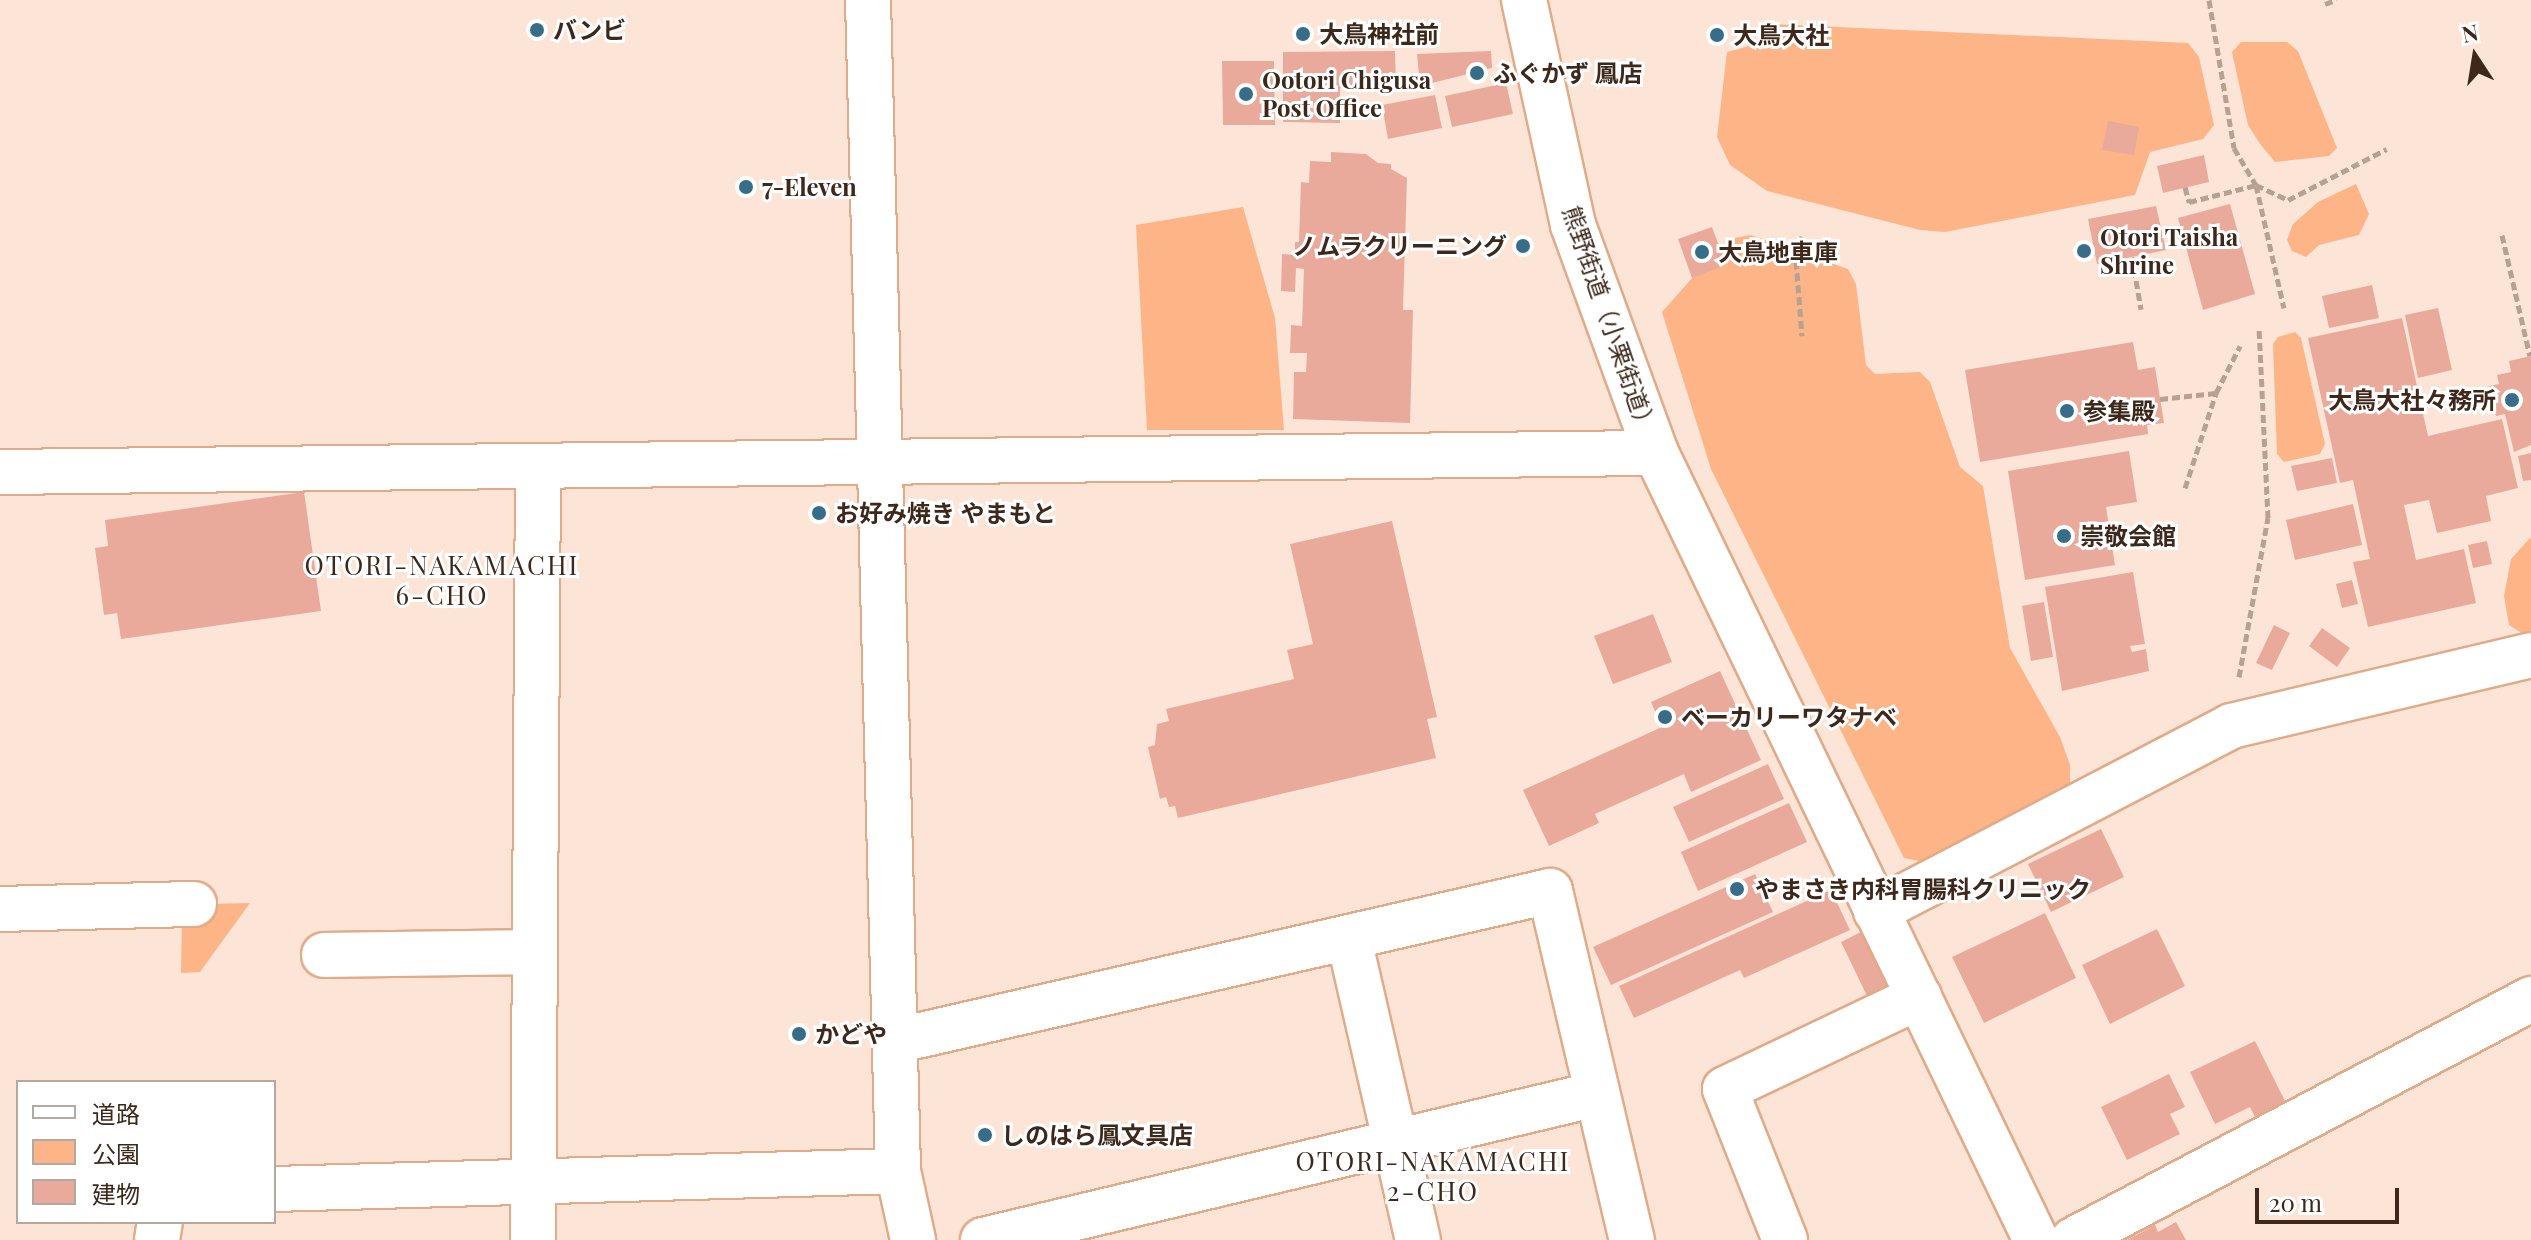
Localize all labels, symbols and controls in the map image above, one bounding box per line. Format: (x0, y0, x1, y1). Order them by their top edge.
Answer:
place label: バンビ (553, 16, 625, 44)
north arrow (2435, 16, 2515, 96)
text: N (2459, 16, 2481, 49)
place label: 大鳥神社前 (1319, 20, 1439, 48)
marker: バンビ (528, 21, 546, 39)
place label: 大鳥大社 (1733, 21, 1829, 49)
marker: 大鳥神社前 (1294, 25, 1312, 43)
marker: 大鳥大社 (1708, 26, 1726, 44)
place label: ふぐかず 鳳店 (1493, 59, 1643, 87)
marker: ふぐかず 鳳店 (1468, 64, 1486, 82)
place label: Ootori Chigusa Post Office (1262, 66, 1431, 122)
marker: Ootori Chigusa Post Office (1237, 85, 1255, 103)
place label: 7-Eleven (762, 173, 857, 201)
marker: 7-Eleven (737, 178, 755, 196)
street label: 熊野街道（小栗街道） (1557, 202, 1663, 438)
place label: Otori Taisha Shrine (2100, 223, 2239, 279)
place label: ノムラクリーニング (1291, 232, 1507, 260)
marker: ノムラクリーニング (1514, 237, 1532, 255)
place label: 大鳥地車庫 (1718, 238, 1838, 266)
marker: Otori Taisha Shrine (2075, 242, 2093, 260)
marker: 大鳥地車庫 (1693, 243, 1711, 261)
place label: 大鳥大社々務所 (2328, 386, 2496, 414)
marker: 大鳥大社々務所 (2503, 391, 2521, 409)
place label: 参集殿 (2083, 397, 2155, 425)
marker: 参集殿 (2058, 402, 2076, 420)
place label: お好み焼き やまもと (835, 499, 1057, 527)
marker: お好み焼き やまもと (810, 504, 828, 522)
place label: 崇敬会館 (2080, 522, 2176, 550)
marker: 崇敬会館 (2055, 527, 2073, 545)
district label: OTORI-NAKAMACHI 6-CHO (305, 549, 579, 610)
place label: ベーカリーワタナベ (1681, 703, 1897, 731)
marker: ベーカリーワタナベ (1656, 708, 1674, 726)
place label: やまさき内科胃腸科クリニック (1755, 875, 2091, 903)
marker: やまさき内科胃腸科クリニック (1726, 878, 1748, 900)
place label: かどや (815, 1020, 887, 1048)
marker: かどや (790, 1025, 808, 1043)
legend (16, 1080, 276, 1224)
text: 道路 (92, 1097, 140, 1129)
place label: しのはら鳳文具店 (1001, 1121, 1193, 1149)
marker: しのはら鳳文具店 (976, 1126, 994, 1144)
text: 公園 (92, 1137, 140, 1169)
district label: OTORI-NAKAMACHI 2-CHO (1296, 1145, 1570, 1206)
scale bar (2259, 1172, 2403, 1222)
text: 建物 (92, 1177, 140, 1209)
text: 20 m (2269, 1186, 2322, 1218)

